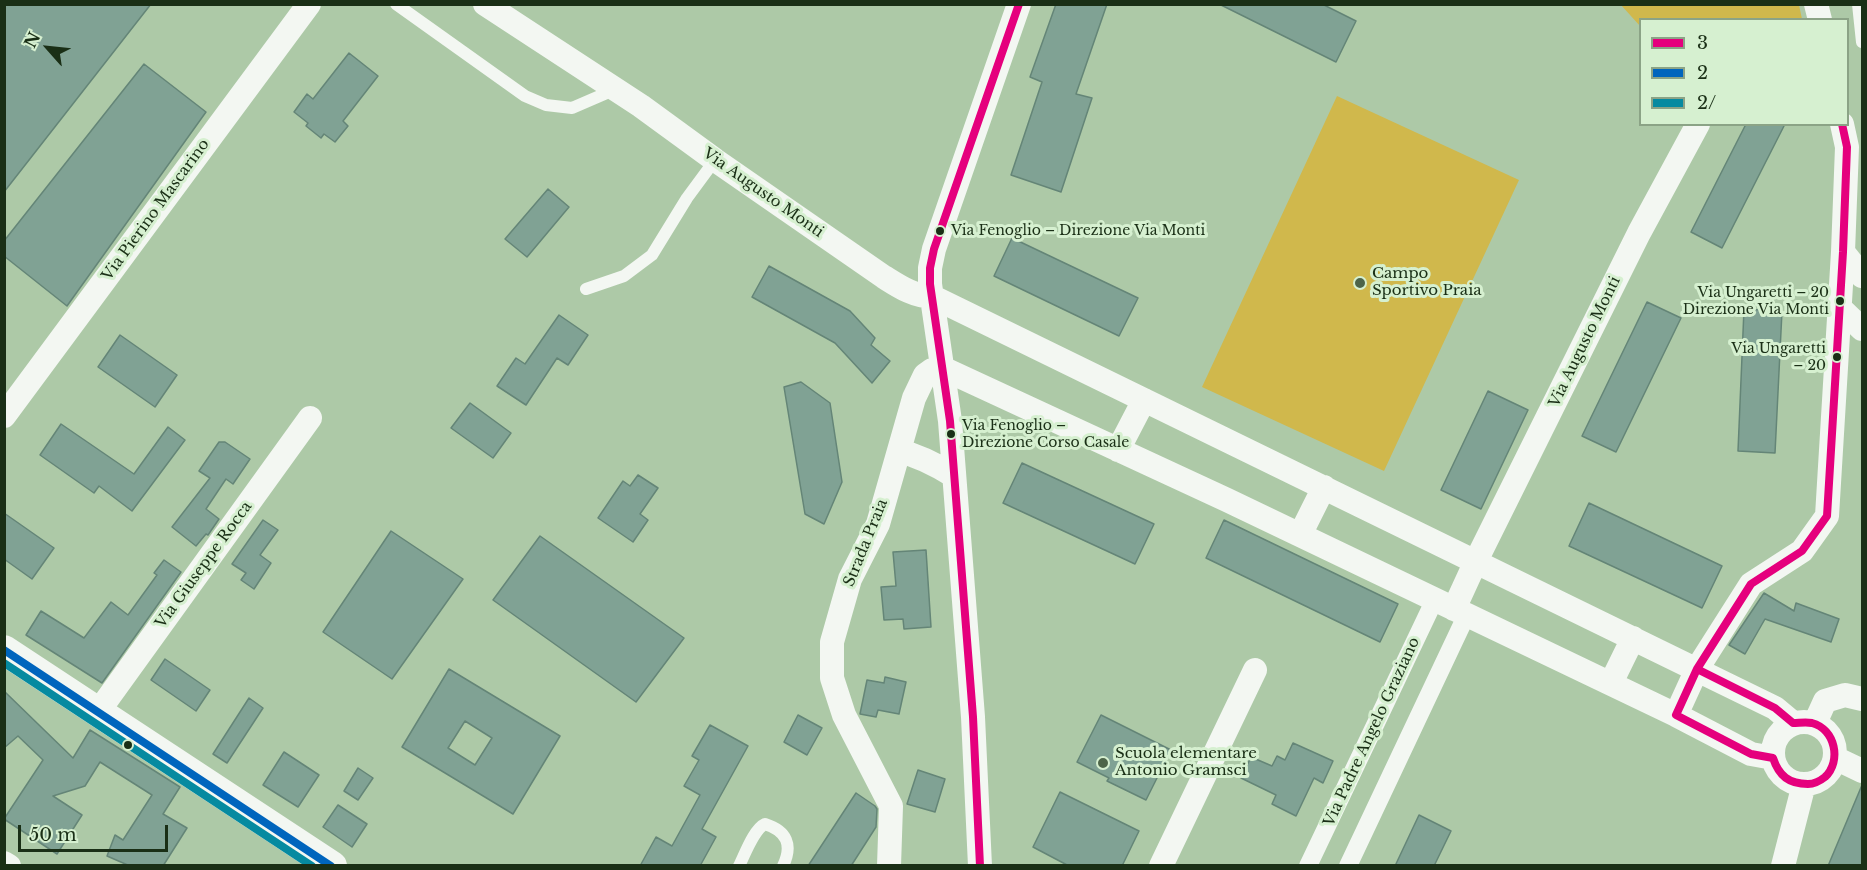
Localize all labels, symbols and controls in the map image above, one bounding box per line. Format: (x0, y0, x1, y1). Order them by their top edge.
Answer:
north arrow (18, 18, 78, 78)
legend (1639, 18, 1849, 126)
text: N (20, 29, 44, 51)
text: 3 (1697, 32, 1708, 54)
text: 2 (1697, 62, 1708, 84)
text: 2/ (1697, 92, 1716, 114)
street label: Via Pierino Mascarino (99, 136, 213, 284)
street label: Via Augusto Monti (699, 145, 827, 241)
place label: Via Fenoglio – Direzione Via Monti (951, 223, 1205, 239)
marker: Via Fenoglio – Direzione Via Monti (934, 225, 946, 237)
place label: Campo Sportivo Praia (1372, 265, 1482, 300)
street label: Via Augusto Monti (1546, 274, 1624, 410)
marker: Campo Sportivo Praia (1353, 276, 1367, 290)
place label: Via Ungaretti – 20 Direzione Via Monti (1683, 285, 1829, 318)
marker: Via Ungaretti – 20 Direzione Via Monti (1834, 295, 1846, 307)
place label: Via Ungaretti – 20 (1731, 341, 1826, 374)
marker: Via Ungaretti – 20 (1831, 351, 1843, 363)
place label: Via Fenoglio – Direzione Corso Casale (962, 418, 1129, 450)
marker: Via Fenoglio – Direzione Corso Casale (945, 428, 957, 440)
street label: Strada Praia (840, 497, 892, 589)
street label: Via Giuseppe Rocca (152, 498, 256, 632)
street label: Via Padre Angelo Graziano (1320, 635, 1424, 829)
unlabelled marker (122, 739, 134, 751)
place label: Scuola elementare Antonio Gramsci (1115, 745, 1257, 780)
marker: Scuola elementare Antonio Gramsci (1096, 756, 1110, 770)
scale bar (21, 813, 171, 851)
text: 50 m (29, 824, 77, 846)

